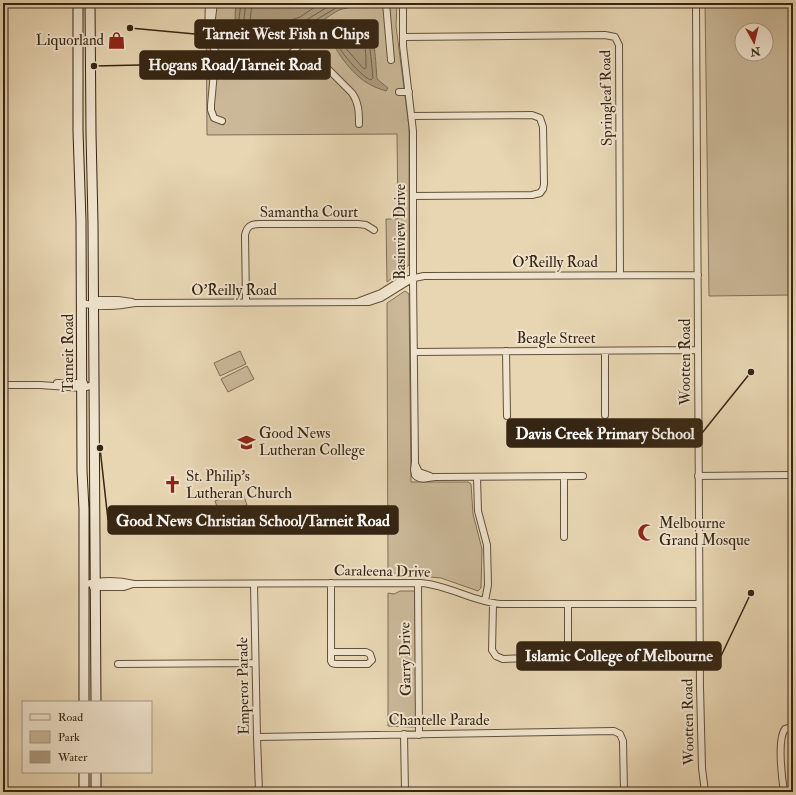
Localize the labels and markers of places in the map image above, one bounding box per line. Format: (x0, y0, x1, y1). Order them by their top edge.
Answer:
callout: Tarneit West Fish n Chips (195, 20, 378, 48)
shop icon: Liquorland (107, 30, 127, 50)
place label: Liquorland (36, 31, 105, 50)
callout: Hogans Road/Tarneit Road (140, 51, 330, 79)
callout: Davis Creek Primary School (507, 419, 702, 447)
place label: Good News Lutheran College (259, 424, 365, 460)
school or university icon: Good News Lutheran College (236, 432, 256, 452)
place label: St. Philip's Lutheran Church (186, 467, 292, 503)
church icon: St. Philip's Lutheran Church (163, 475, 183, 495)
callout: Good News Christian School/Tarneit Road (108, 506, 398, 534)
place label: Melbourne Grand Mosque (659, 514, 750, 550)
mosque icon: Melbourne Grand Mosque (636, 522, 656, 542)
callout: Islamic College of Melbourne (517, 642, 721, 670)

